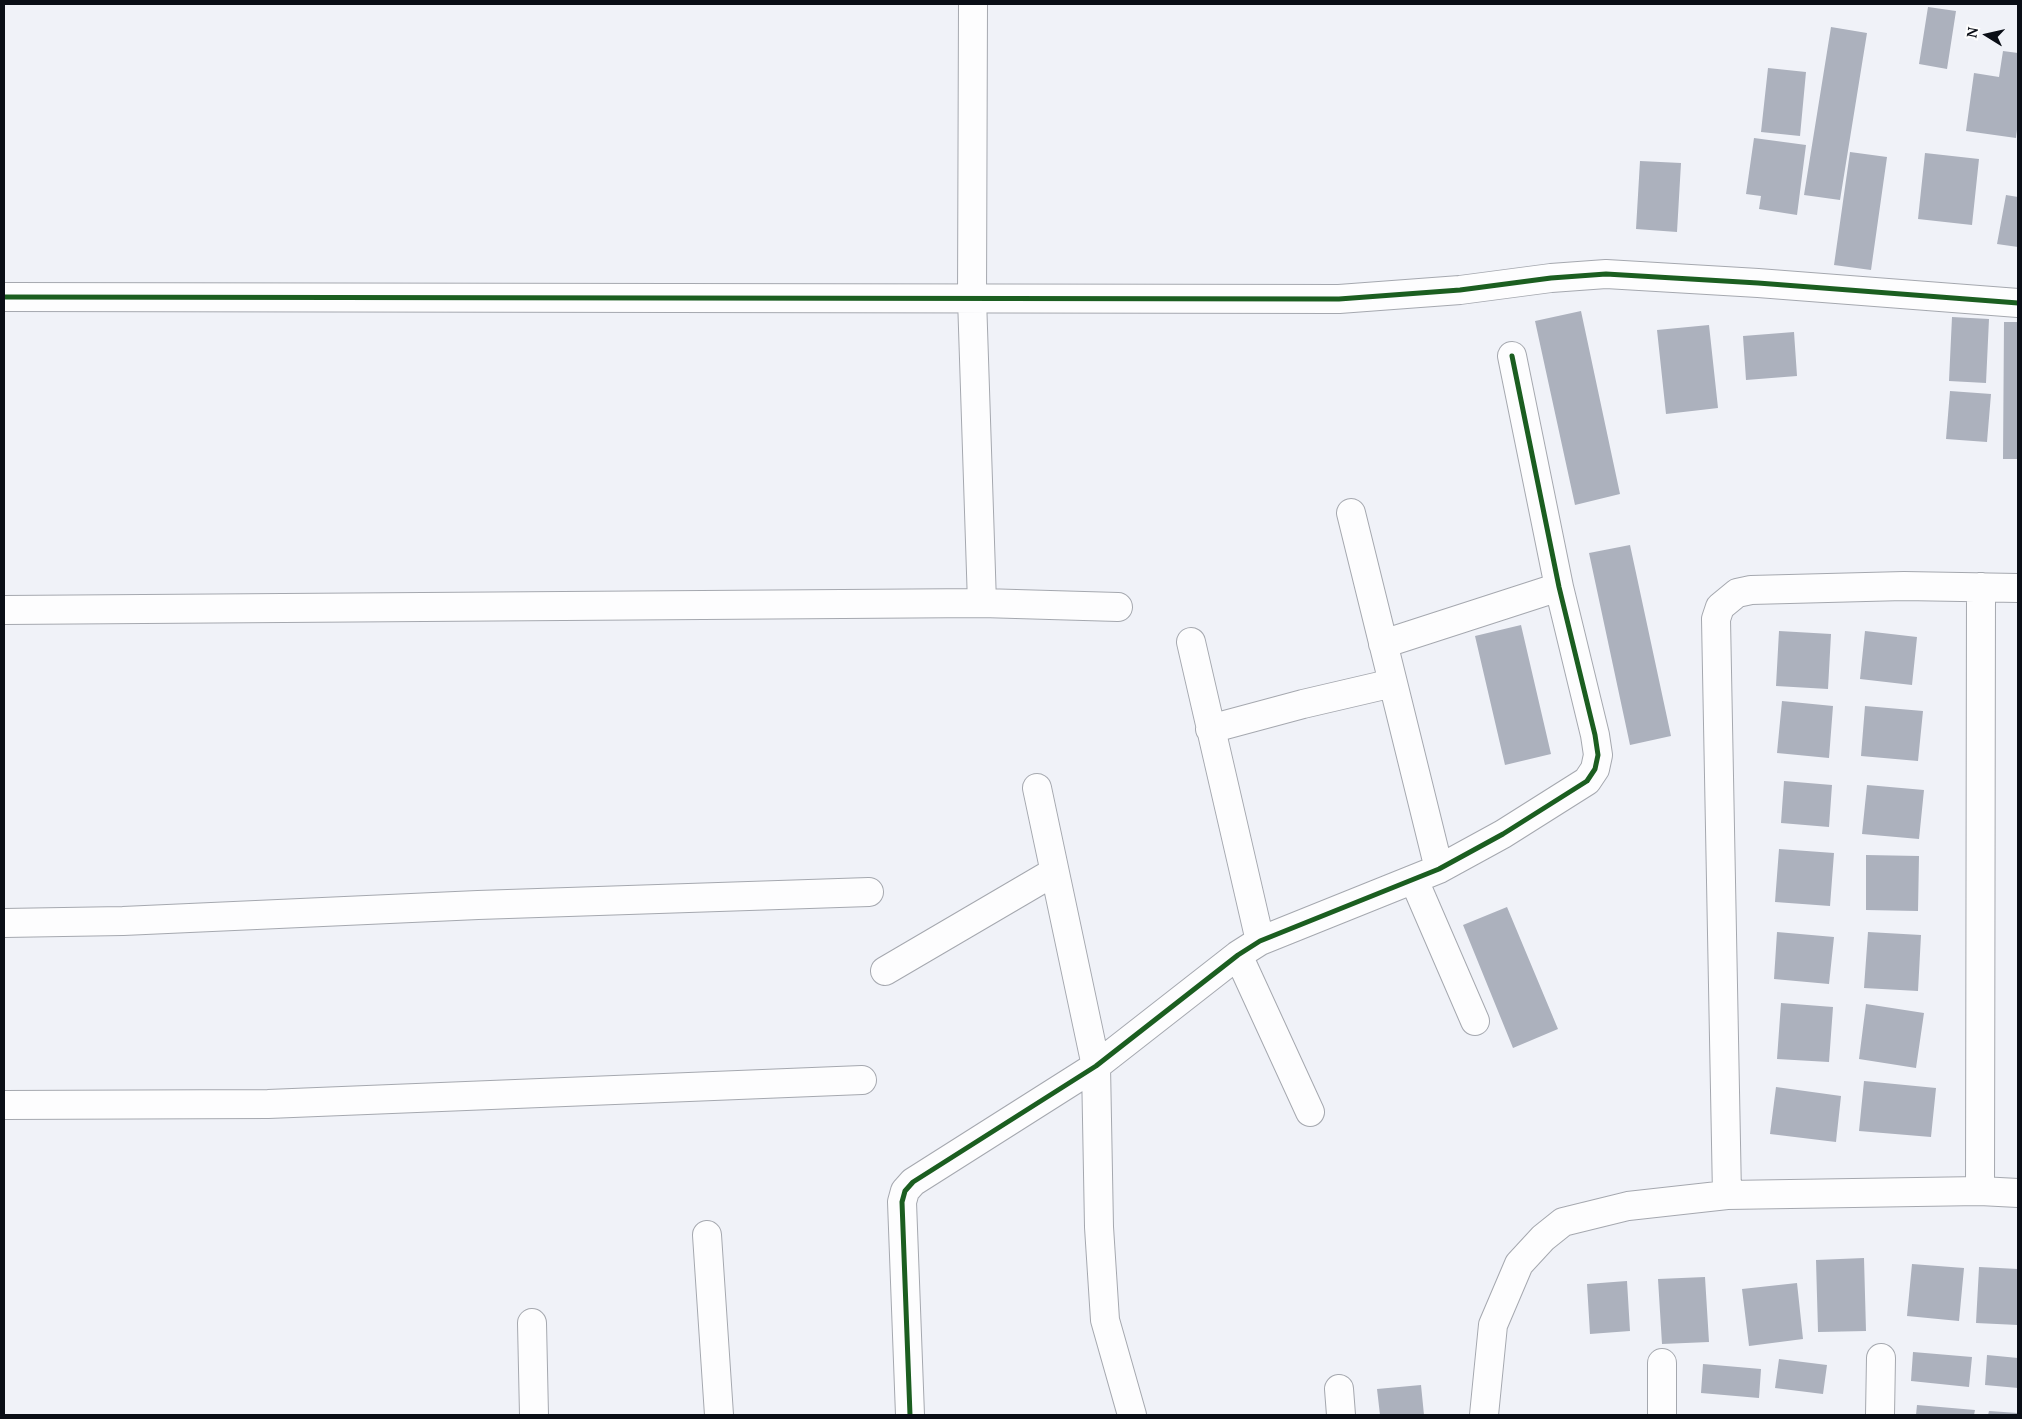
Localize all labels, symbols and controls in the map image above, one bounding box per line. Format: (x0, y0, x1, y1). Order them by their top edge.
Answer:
north arrow (1962, 10, 2012, 60)
text: N (1961, 25, 1982, 39)

